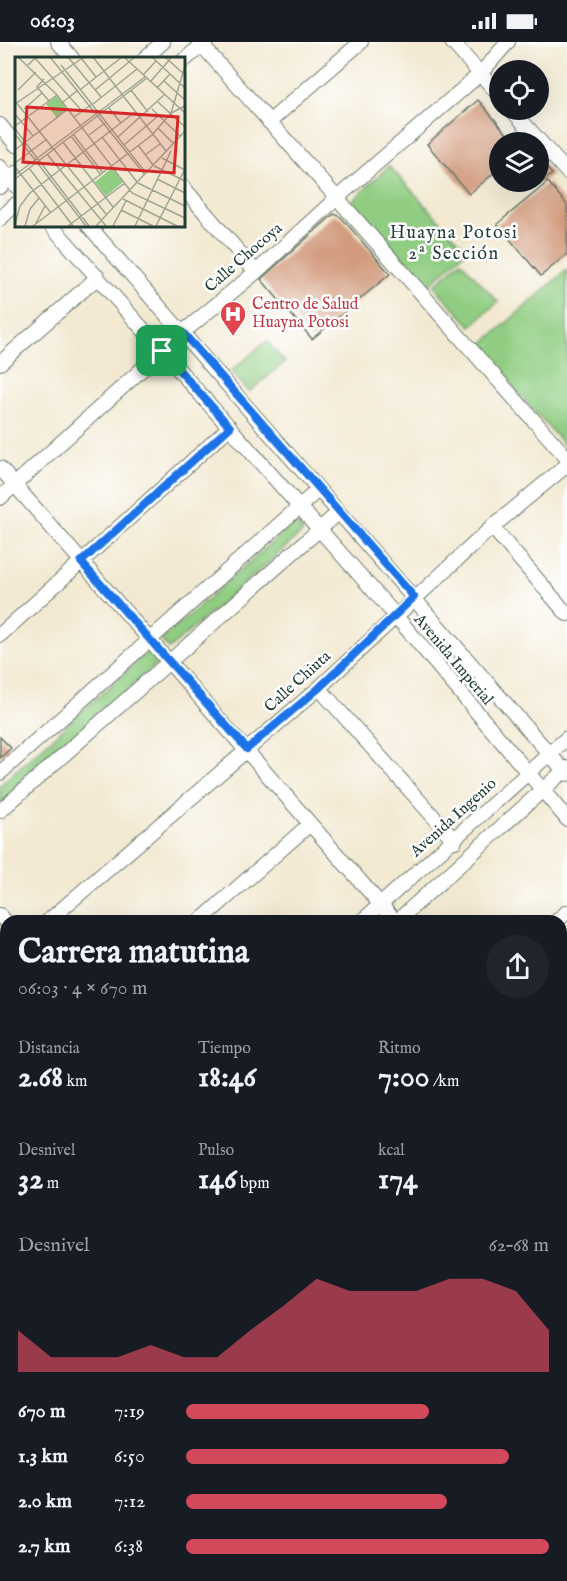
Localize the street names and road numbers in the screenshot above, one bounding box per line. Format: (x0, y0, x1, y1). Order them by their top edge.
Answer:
street label: Calle Chocoya (201, 219, 287, 297)
street label: Avenida Imperial (408, 609, 497, 710)
street label: Calle Chiuta (261, 647, 335, 717)
street label: Avenida Ingenio (406, 774, 502, 863)

